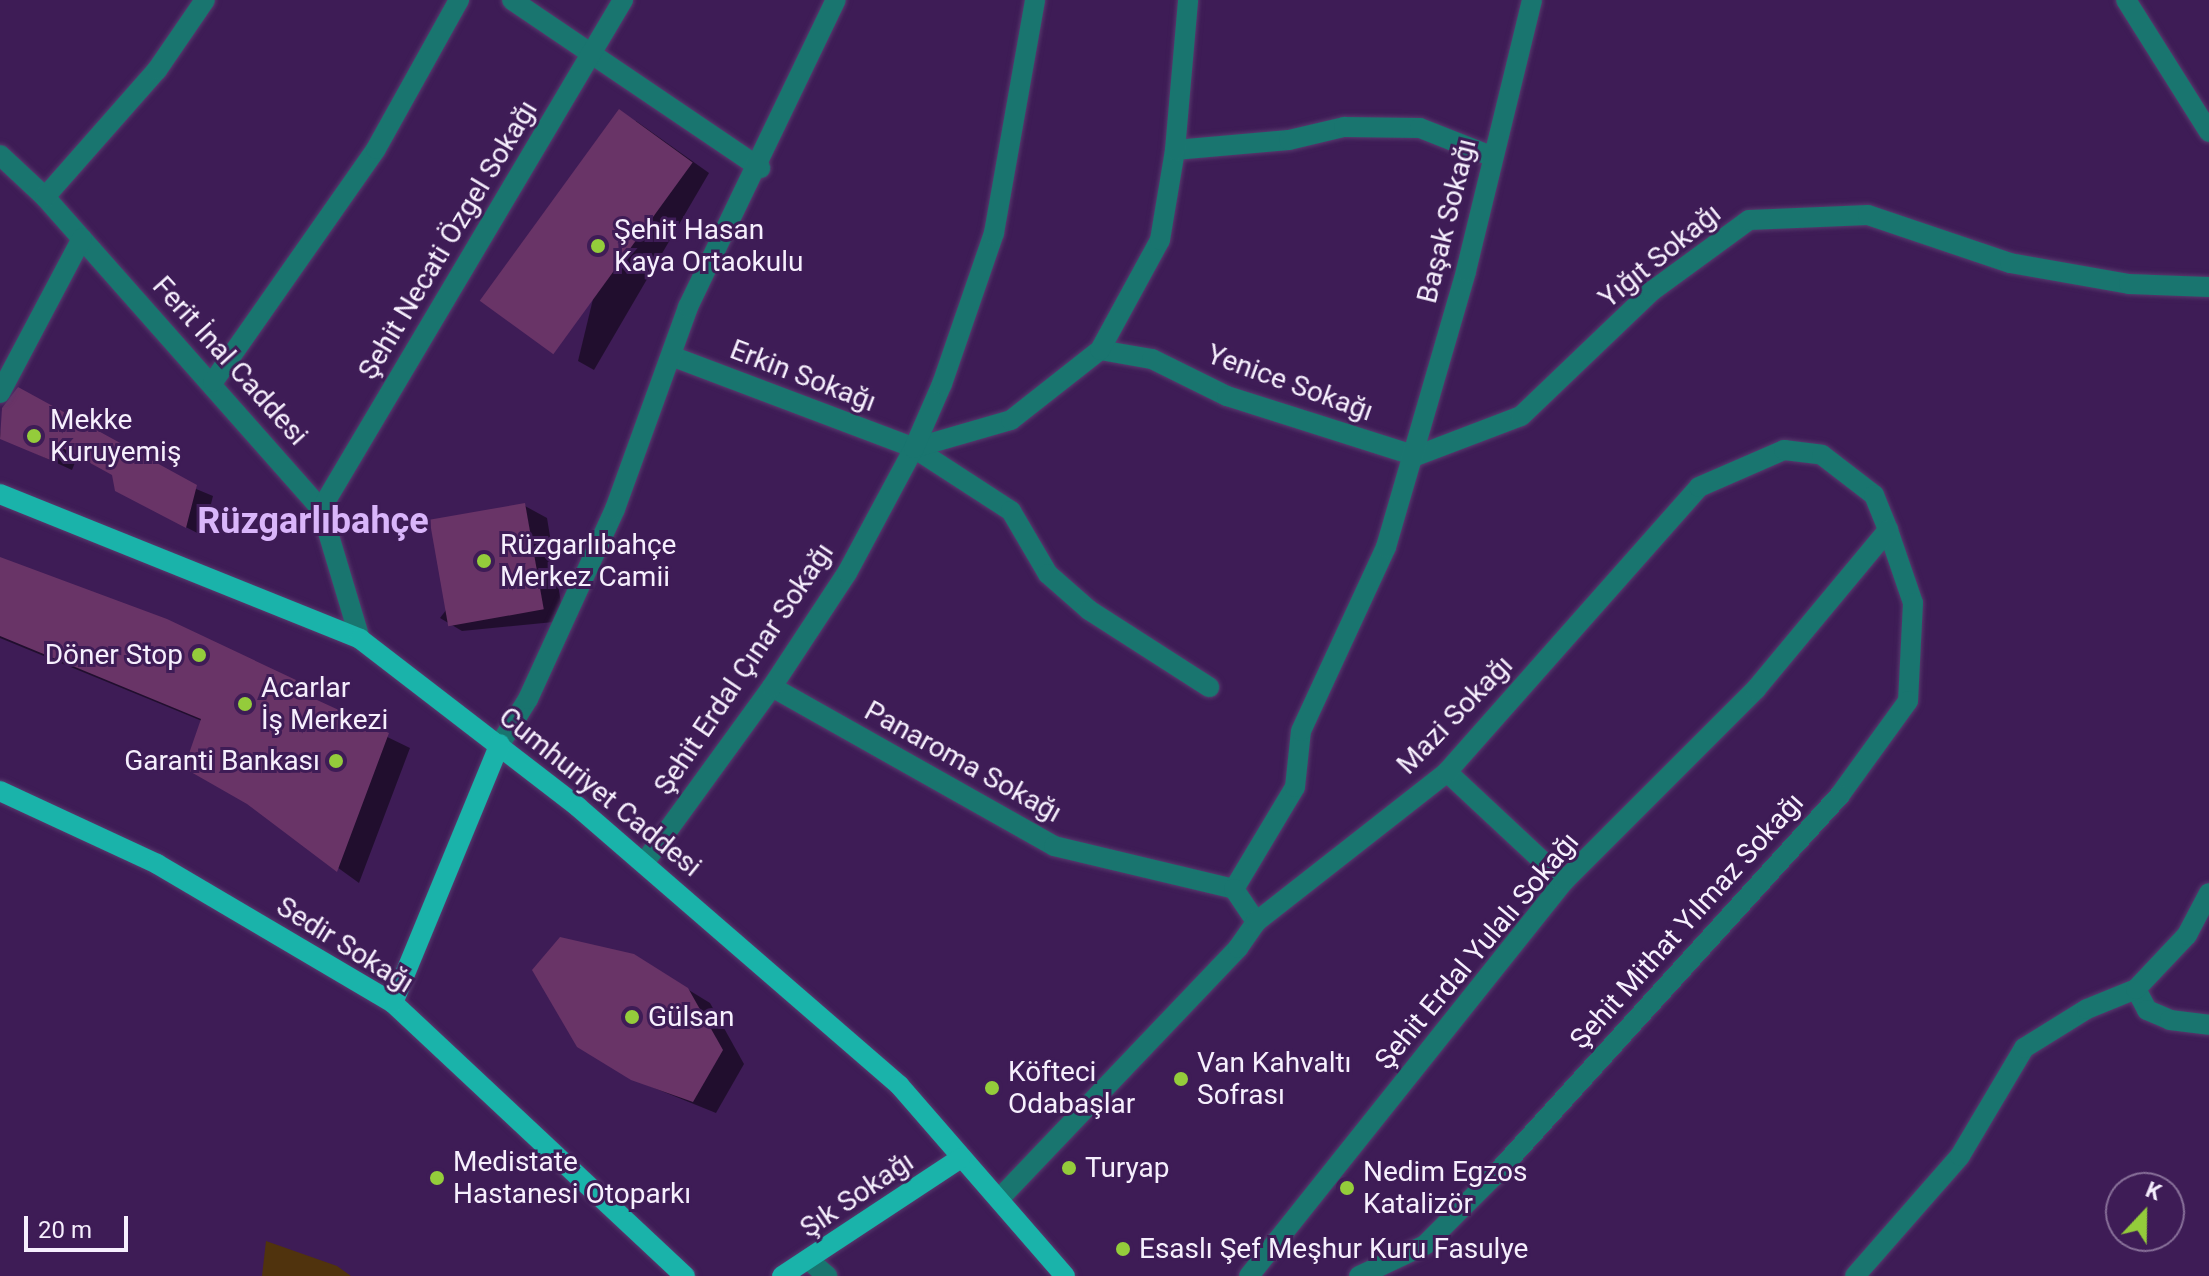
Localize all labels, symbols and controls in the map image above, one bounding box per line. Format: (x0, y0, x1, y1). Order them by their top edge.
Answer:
street label: Şehit Necati Özgel Sokağı (351, 94, 545, 386)
street label: Başak Sokağı (1410, 135, 1484, 307)
street label: Yığıt Sokağı (1592, 197, 1728, 315)
place label: Şehit Hasan Kaya Ortaokulu (614, 213, 803, 279)
marker: Şehit Hasan Kaya Ortaokulu (589, 237, 607, 255)
street label: Ferit İnal Caddesi (145, 270, 315, 452)
street label: Erkin Sokağı (725, 333, 881, 419)
street label: Yenice Sokağı (1202, 337, 1378, 429)
place label: Mekke Kuruyemiş (50, 403, 181, 469)
marker: Mekke Kuruyemiş (25, 427, 43, 445)
district label: Rüzgarlıbahçe (197, 500, 429, 544)
place label: Rüzgarlıbahçe Merkez Camii (500, 528, 676, 594)
street label: Şehit Erdal Çınar Sokağı (647, 537, 841, 801)
marker: Rüzgarlıbahçe Merkez Camii (475, 552, 493, 570)
place label: Döner Stop (45, 638, 183, 672)
marker: Döner Stop (190, 646, 208, 664)
street label: Mazi Sokağı (1390, 649, 1520, 781)
place label: Acarlar İş Merkezi (261, 671, 388, 737)
street label: Panaroma Sokağı (859, 694, 1067, 830)
marker: Acarlar İş Merkezi (236, 695, 254, 713)
street label: Cumhuriyet Caddesi (492, 700, 708, 884)
place label: Garanti Bankası (124, 744, 320, 778)
marker: Garanti Bankası (327, 752, 345, 770)
street label: Şehit Mithat Yılmaz Sokağı (1563, 786, 1811, 1056)
street label: Şehit Erdal Yulalı Sokağı (1368, 826, 1586, 1076)
street label: Sedir Sokağı (270, 890, 420, 1000)
place label: Gülsan (648, 1000, 734, 1034)
marker: Gülsan (623, 1008, 641, 1026)
place label: Van Kahvaltı Sofrası (1197, 1046, 1352, 1112)
place label: Köfteci Odabaşlar (1008, 1055, 1135, 1121)
marker: Van Kahvaltı Sofrası (1172, 1070, 1190, 1088)
marker: Köfteci Odabaşlar (983, 1079, 1001, 1097)
place label: Medistate Hastanesi Otoparkı (453, 1145, 691, 1211)
street label: Şık Sokağı (794, 1145, 920, 1245)
place label: Turyap (1085, 1151, 1170, 1185)
place label: Nedim Egzos Katalizör (1363, 1155, 1527, 1221)
marker: Turyap (1060, 1159, 1078, 1177)
marker: Medistate Hastanesi Otoparkı (428, 1169, 446, 1187)
north arrow (2105, 1172, 2185, 1252)
text: K (2142, 1177, 2165, 1205)
marker: Nedim Egzos Katalizör (1338, 1179, 1356, 1197)
scale bar (28, 1200, 132, 1250)
text: 20 m (38, 1216, 92, 1244)
place label: Esaslı Şef Meşhur Kuru Fasulye (1139, 1232, 1528, 1266)
marker: Esaslı Şef Meşhur Kuru Fasulye (1114, 1240, 1132, 1258)

